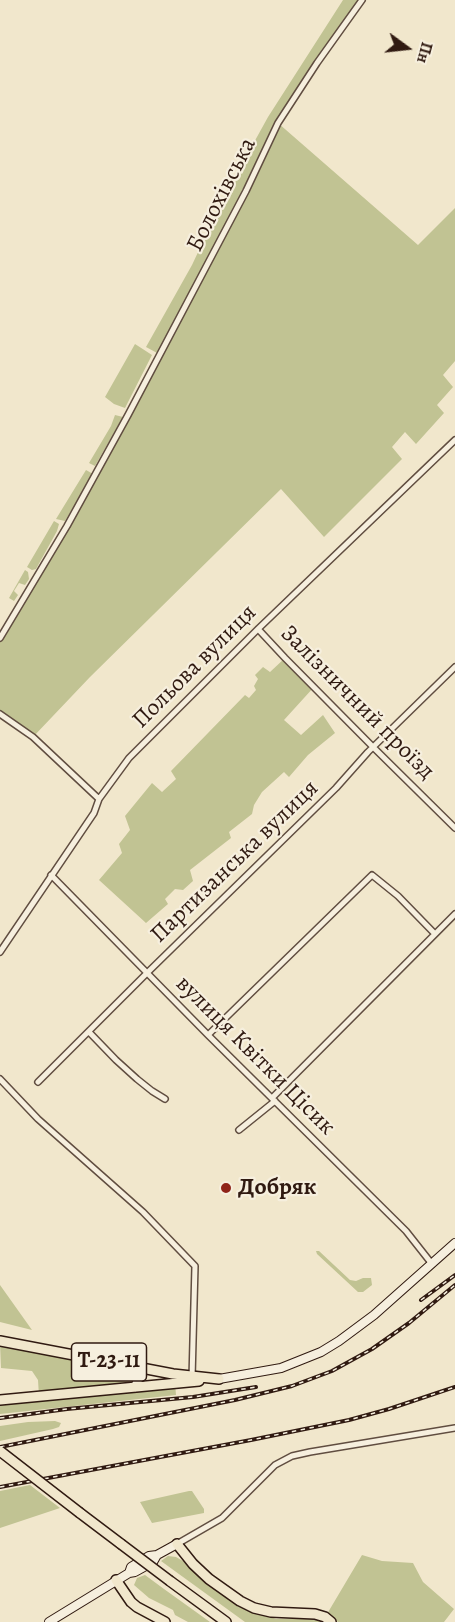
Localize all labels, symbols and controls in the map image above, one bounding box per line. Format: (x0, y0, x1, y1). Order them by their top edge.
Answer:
north arrow (377, 18, 437, 78)
text: Пн (411, 40, 438, 66)
street label: Болохівська (181, 133, 263, 257)
street label: Польова вулиця (127, 599, 263, 735)
street label: Залізничний проїзд (274, 620, 440, 786)
street label: Партизанська вулиця (145, 774, 325, 950)
street label: вулиця Квітки Цісик (169, 970, 341, 1142)
place label: Добряк (238, 1174, 317, 1202)
marker: Добряк (219, 1181, 233, 1195)
road number: Т-23-11 (72, 1343, 146, 1381)

